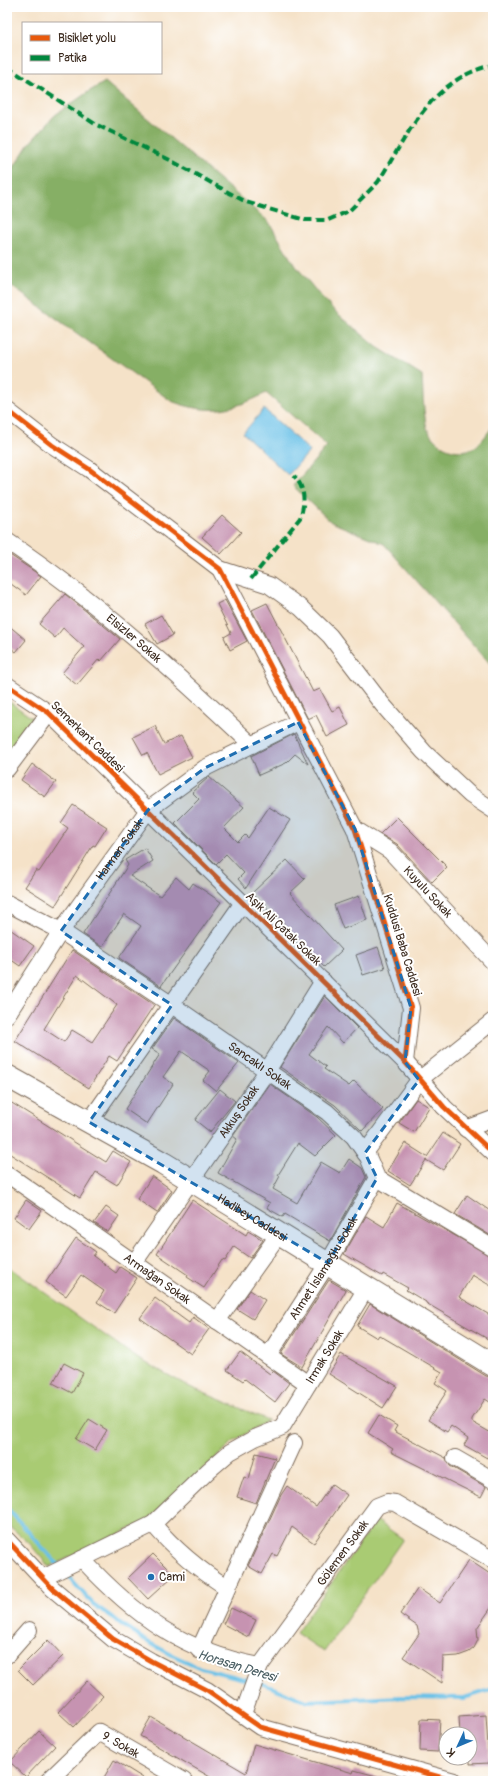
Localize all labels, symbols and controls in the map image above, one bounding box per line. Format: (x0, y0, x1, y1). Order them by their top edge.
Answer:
legend (22, 22, 162, 74)
text: Bisiklet yolu (58, 31, 116, 46)
text: Patika (58, 51, 87, 66)
street label: Elsizler Sokak (103, 611, 165, 666)
street label: Semerkant Caddesi (47, 698, 127, 776)
street label: Harman Sokak (92, 816, 147, 883)
street label: Kuyulu Sokak (400, 863, 455, 921)
street label: Aşık Ali Çatak Sokak (242, 889, 324, 969)
street label: Kuddusi Baba Caddesi (379, 892, 425, 998)
street label: Sancaklı Sokak (225, 1039, 294, 1093)
street label: Akkuş Sokak (215, 1082, 262, 1141)
street label: Hadibey Caddesi (214, 1190, 290, 1245)
street label: Ahmet İslamoğlu Sokak (286, 1214, 361, 1323)
street label: Armağan Sokak (121, 1250, 194, 1307)
street label: Irmak Sokak (303, 1327, 347, 1387)
street label: Gölemen Sokak (314, 1517, 372, 1589)
place label: Cami (159, 1570, 185, 1585)
marker: Cami (146, 1572, 156, 1582)
water label: Horasan Deresi (196, 1647, 281, 1686)
north arrow (438, 1726, 478, 1766)
street label: 9. Sokak (100, 1728, 142, 1761)
text: K (444, 1745, 458, 1760)

